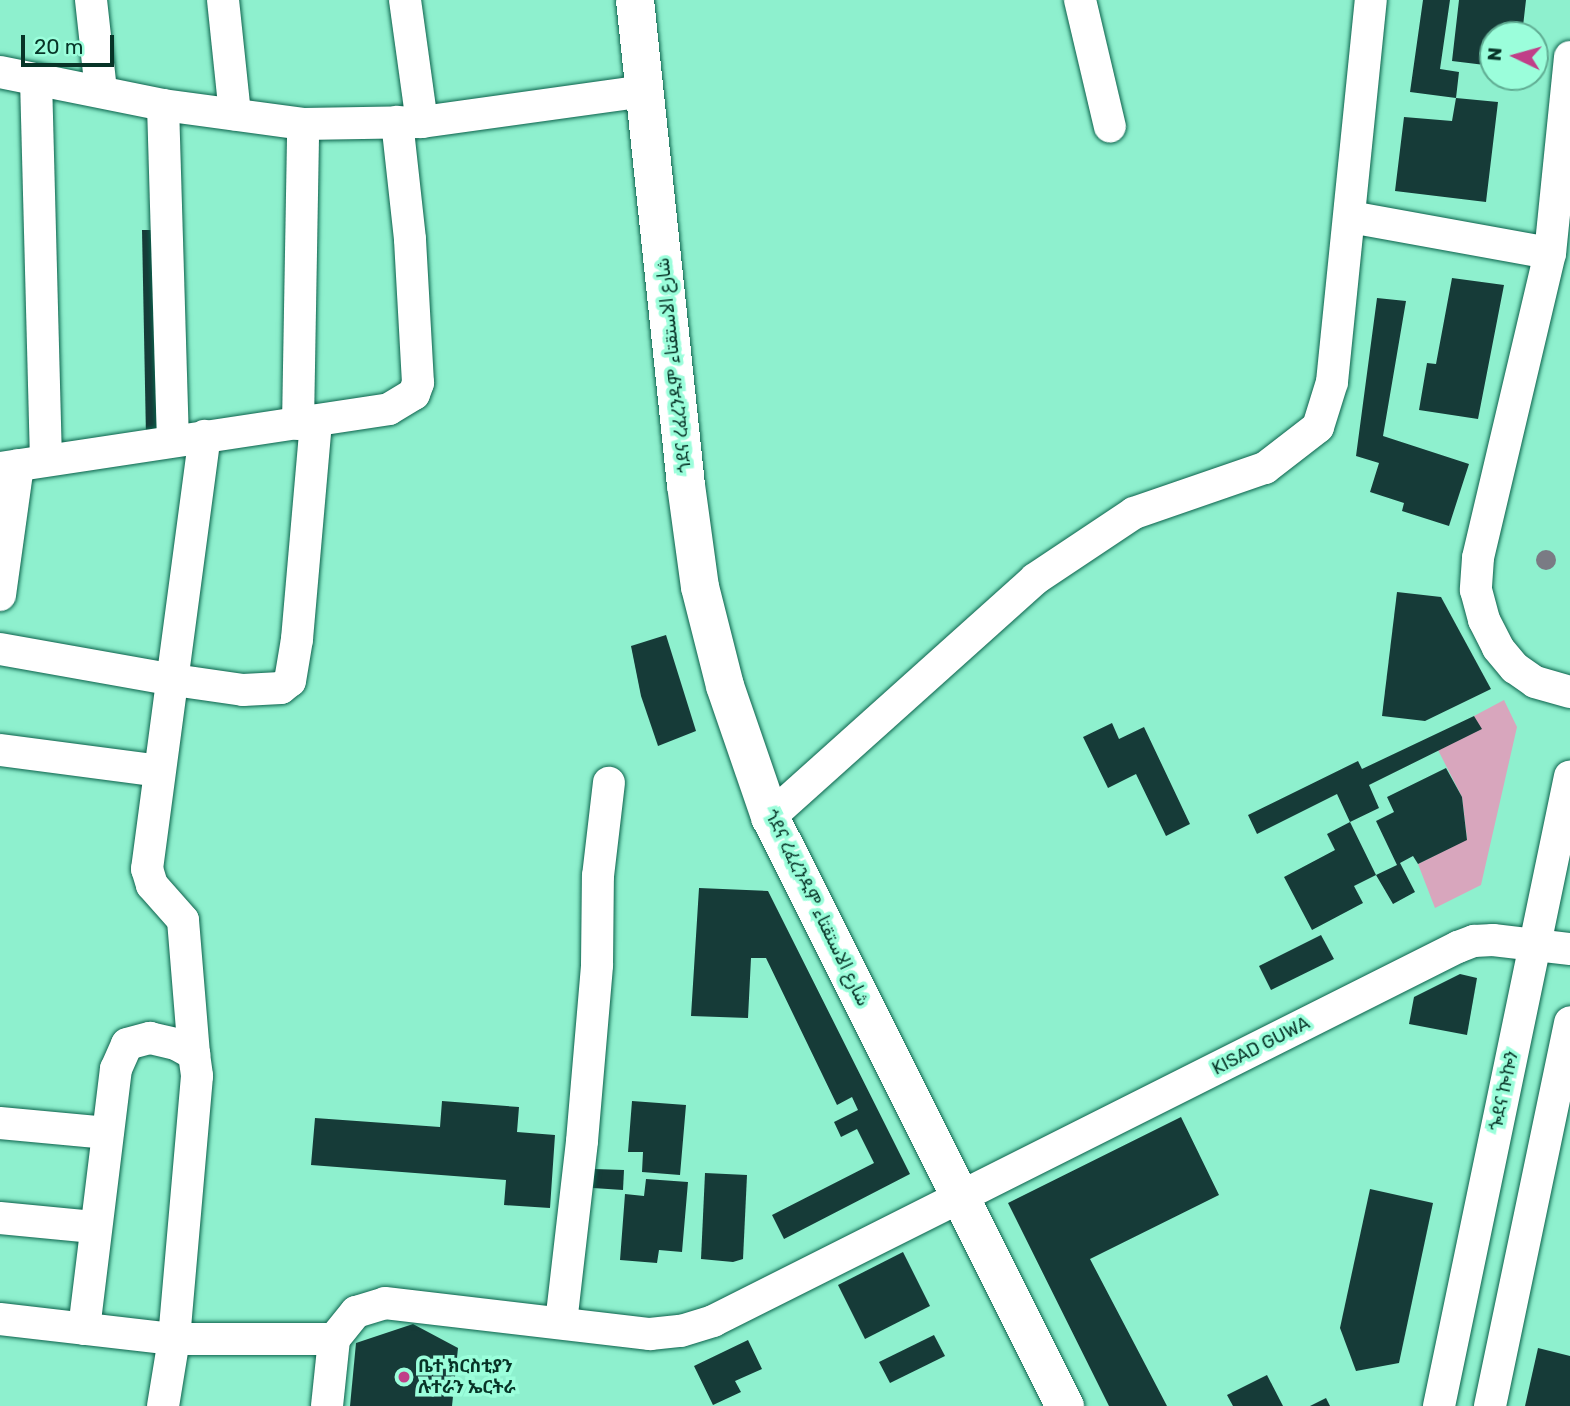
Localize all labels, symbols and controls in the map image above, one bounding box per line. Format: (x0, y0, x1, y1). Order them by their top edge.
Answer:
scale bar (24, 21, 117, 65)
north arrow (1479, 21, 1549, 91)
text: 20 m (34, 34, 83, 59)
text: N (1483, 46, 1507, 62)
street label: ጎደና ረፈረንዱም شارع الاستقتاء (652, 256, 696, 474)
street label: ጎደና ረፈረንዱም شارع الاستقتاء (760, 806, 874, 1010)
street label: KISAD GUWA (1209, 1012, 1313, 1080)
street label: ጐደና ኰኰን (1485, 1049, 1523, 1133)
place label: ቤተ ክርስቲያን ሉተራን ኤርትራ (418, 1356, 516, 1398)
marker: ቤተ ክርስቲያን ሉተራን ኤርትራ (396, 1369, 412, 1385)

